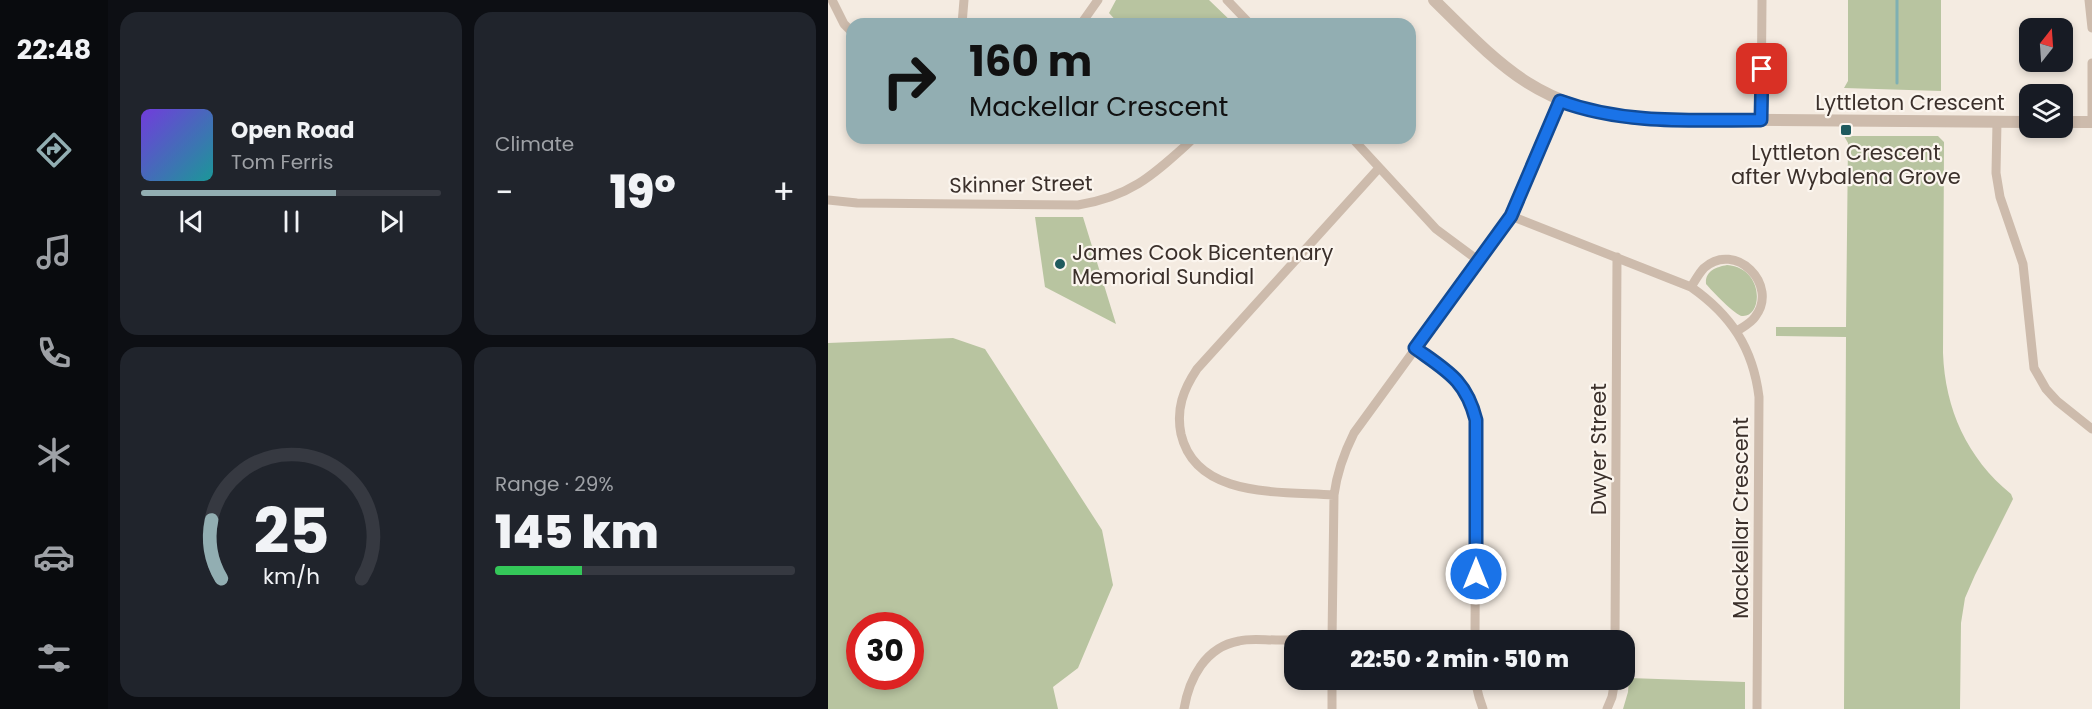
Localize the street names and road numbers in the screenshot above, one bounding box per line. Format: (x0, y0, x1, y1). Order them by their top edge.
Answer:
street label: Lyttleton Crescent (1815, 88, 2005, 117)
street label: Skinner Street (949, 168, 1093, 200)
street label: Dwyer Street (1584, 383, 1613, 515)
street label: Mackellar Crescent (1726, 417, 1755, 619)

